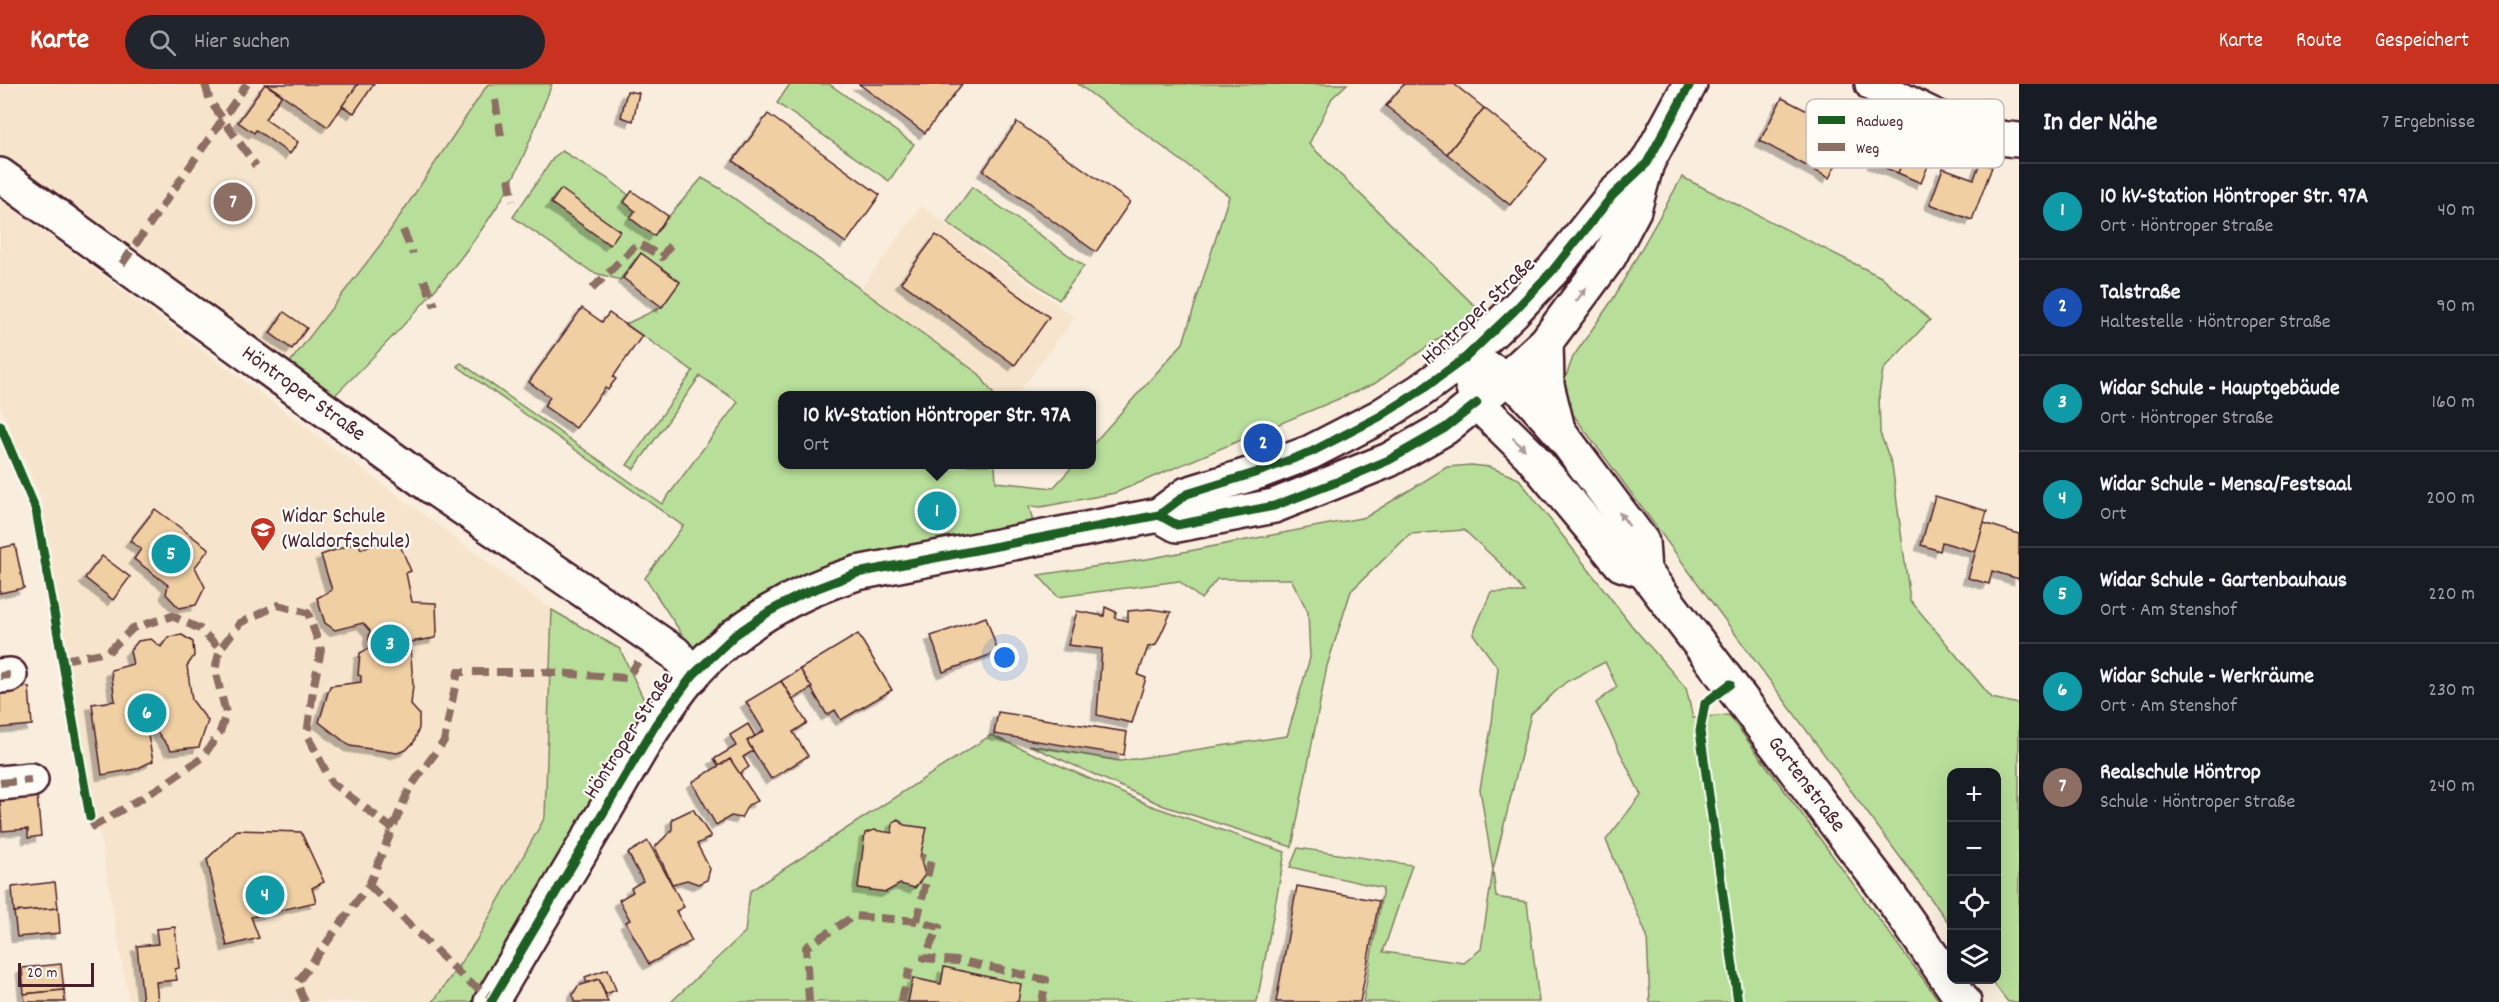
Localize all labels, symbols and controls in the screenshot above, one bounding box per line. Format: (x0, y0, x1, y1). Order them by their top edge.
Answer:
search box (125, 15, 545, 69)
text: Karte (30, 22, 89, 62)
icon: search (146, 26, 179, 59)
text: Hier suchen (194, 27, 290, 58)
text: Karte (2219, 27, 2263, 57)
text: Route (2296, 27, 2342, 57)
text: Gespeichert (2375, 27, 2469, 57)
legend (1806, 99, 2004, 168)
text: In der Nähe (2043, 105, 2157, 142)
text: 7 Ergebnisse (2382, 109, 2475, 137)
text: Radweg (1856, 111, 1903, 134)
text: Weg (1856, 138, 1879, 161)
pin: 7 (214, 180, 252, 224)
text: 10 kV-Station Höntroper Str. 97A (2100, 182, 2368, 213)
text: 1 (2060, 197, 2065, 225)
text: 40 m (2437, 197, 2475, 225)
text: Ort · Höntroper Straße (2100, 213, 2273, 241)
street label: Höntroper Straße (1415, 251, 1543, 373)
text: Talstraße (2100, 278, 2180, 309)
one-way arrow (1575, 288, 1587, 303)
text: 2 (2058, 293, 2067, 321)
text: 90 m (2437, 293, 2475, 321)
text: Haltestelle · Höntroper Straße (2100, 309, 2331, 337)
street label: Höntroper Straße (235, 338, 372, 450)
text: Widar Schule - Hauptgebäude (2100, 374, 2340, 405)
text: 3 (2058, 389, 2067, 417)
text: 160 m (2432, 389, 2475, 417)
popup (778, 391, 1096, 469)
text: 10 kV-Station Höntroper Str. 97A (803, 401, 1071, 432)
text: Ort · Höntroper Straße (2100, 405, 2273, 433)
pin: 2 (1244, 420, 1282, 466)
text: Ort (803, 432, 829, 460)
one-way arrow (1511, 437, 1526, 451)
text: Widar Schule - Mensa/Festsaal (2100, 470, 2352, 501)
text: 4 (2058, 485, 2067, 513)
text: 200 m (2426, 485, 2475, 513)
pin: 1 (918, 488, 956, 534)
text: Ort (2100, 501, 2126, 529)
place label: Widar Schule (Waldorfschule) (282, 502, 410, 558)
one-way arrow (1618, 511, 1630, 527)
school or university icon: Widar Schule (Waldorfschule) (248, 515, 278, 553)
pin: 5 (152, 532, 190, 576)
text: Widar Schule - Gartenbauhaus (2100, 566, 2347, 597)
text: 5 (2058, 581, 2067, 609)
text: 220 m (2428, 581, 2475, 609)
text: Ort · Am Stenshof (2100, 597, 2237, 625)
pin: 3 (370, 622, 410, 666)
your location (990, 643, 1019, 672)
text: Widar Schule - Werkräume (2100, 662, 2314, 693)
street label: Höntroper Straße (577, 666, 683, 806)
text: 6 (2058, 677, 2067, 705)
text: 230 m (2428, 677, 2475, 705)
pin: 6 (128, 690, 166, 736)
text: Ort · Am Stenshof (2100, 693, 2237, 721)
street label: Gartenstraße (1759, 730, 1853, 839)
text: Realschule Höntrop (2100, 758, 2261, 789)
map controls (1947, 768, 2001, 984)
button: + (1947, 768, 2001, 822)
text: 7 (2059, 773, 2066, 801)
text: 240 m (2429, 773, 2475, 801)
text: Schule · Höntroper Straße (2100, 789, 2295, 817)
button: − (1947, 822, 2001, 876)
pin: 4 (246, 872, 284, 918)
button: locate (1947, 876, 2001, 930)
button: layers (1947, 930, 2001, 984)
scale bar (18, 960, 94, 988)
text: 20 m (27, 962, 57, 985)

